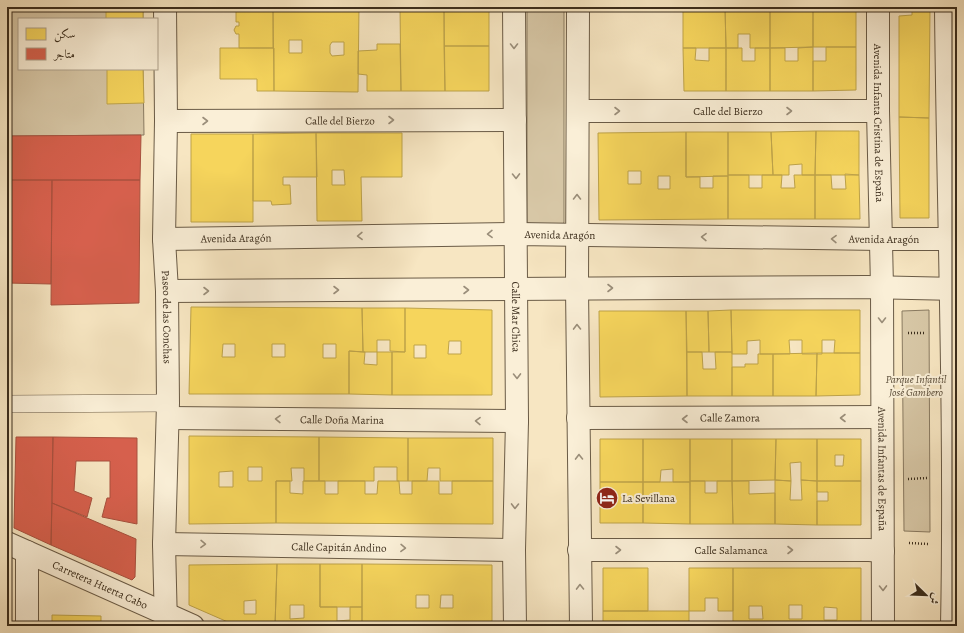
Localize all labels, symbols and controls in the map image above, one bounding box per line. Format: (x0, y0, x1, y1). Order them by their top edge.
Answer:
legend (18, 18, 158, 70)
text: سكن (54, 26, 75, 43)
one-way arrow (510, 43, 518, 49)
street label: Avenida Infanta Cristina de España (870, 43, 888, 203)
text: متاجر (52, 46, 75, 62)
street label: Calle del Bierzo (693, 104, 763, 119)
one-way arrow (614, 107, 620, 115)
one-way arrow (786, 107, 792, 115)
street label: Calle del Bierzo (305, 113, 375, 128)
one-way arrow (388, 116, 394, 124)
one-way arrow (202, 117, 208, 125)
one-way arrow (512, 173, 520, 179)
one-way arrow (573, 194, 581, 200)
street label: Avenida Aragón (523, 227, 595, 243)
street label: Avenida Aragón (199, 230, 271, 246)
one-way arrow (487, 230, 493, 238)
street label: Avenida Aragón (847, 231, 919, 247)
one-way arrow (357, 232, 363, 240)
one-way arrow (701, 233, 707, 241)
one-way arrow (831, 234, 837, 243)
street label: Paseo de las Conchas (158, 270, 175, 364)
street label: Calle Mar Chica (508, 282, 524, 353)
one-way arrow (607, 284, 613, 292)
one-way arrow (333, 286, 339, 294)
one-way arrow (463, 286, 469, 294)
one-way arrow (203, 287, 209, 295)
one-way arrow (878, 317, 886, 323)
one-way arrow (573, 324, 581, 330)
park label: Parque Infantil José Gambero (885, 372, 947, 400)
one-way arrow (513, 373, 521, 379)
street label: Avenida Infantas de España (875, 406, 890, 532)
street label: Calle Zamora (700, 410, 761, 425)
street label: Calle Doña Marina (300, 412, 385, 427)
one-way arrow (840, 414, 846, 422)
one-way arrow (275, 415, 281, 423)
one-way arrow (682, 415, 688, 423)
one-way arrow (475, 417, 481, 425)
one-way arrow (574, 454, 583, 460)
hotel icon: La Sevillana (594, 485, 620, 511)
place label: La Sevillana (622, 491, 676, 506)
one-way arrow (511, 503, 520, 509)
street label: Calle Capitán Andino (291, 539, 387, 555)
one-way arrow (200, 540, 206, 548)
street label: Calle Salamanca (694, 543, 768, 558)
one-way arrow (400, 544, 406, 552)
one-way arrow (615, 546, 621, 554)
one-way arrow (787, 546, 793, 554)
street label: Carretera Huerta Cabo (50, 557, 151, 613)
north arrow (906, 575, 946, 615)
one-way arrow (576, 584, 584, 590)
one-way arrow (879, 585, 887, 591)
text: ش (926, 591, 944, 607)

